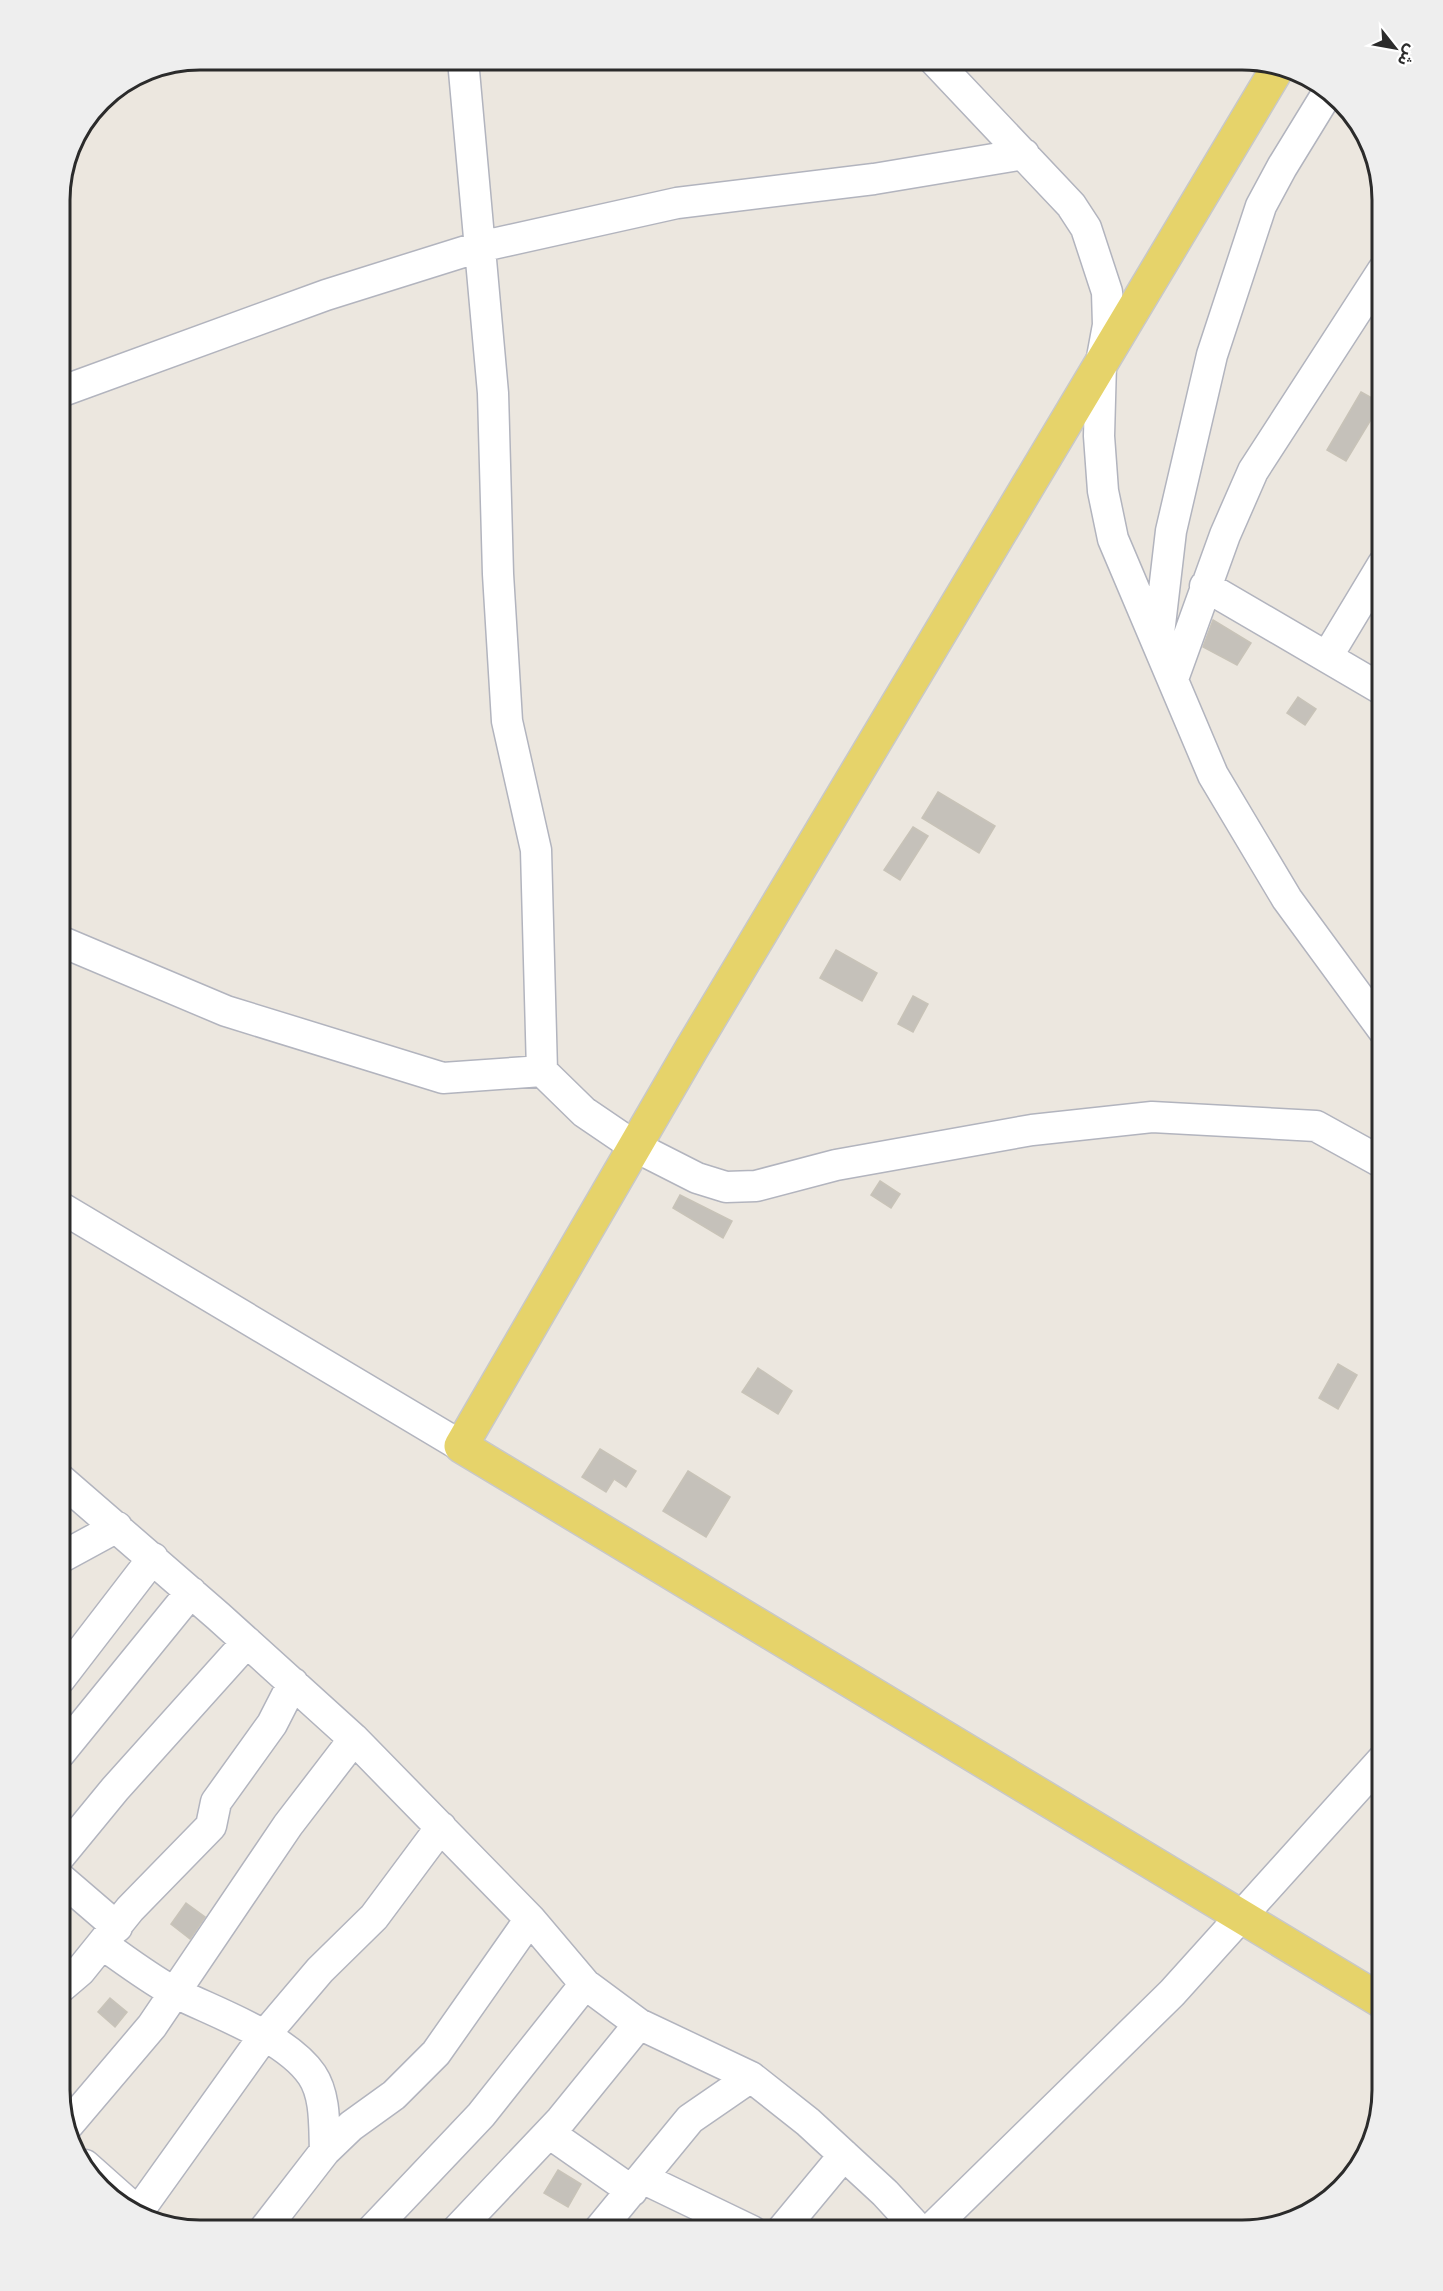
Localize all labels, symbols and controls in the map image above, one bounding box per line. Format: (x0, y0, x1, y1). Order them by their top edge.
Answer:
north arrow (1365, 18, 1425, 78)
text: ش (1394, 41, 1420, 69)

